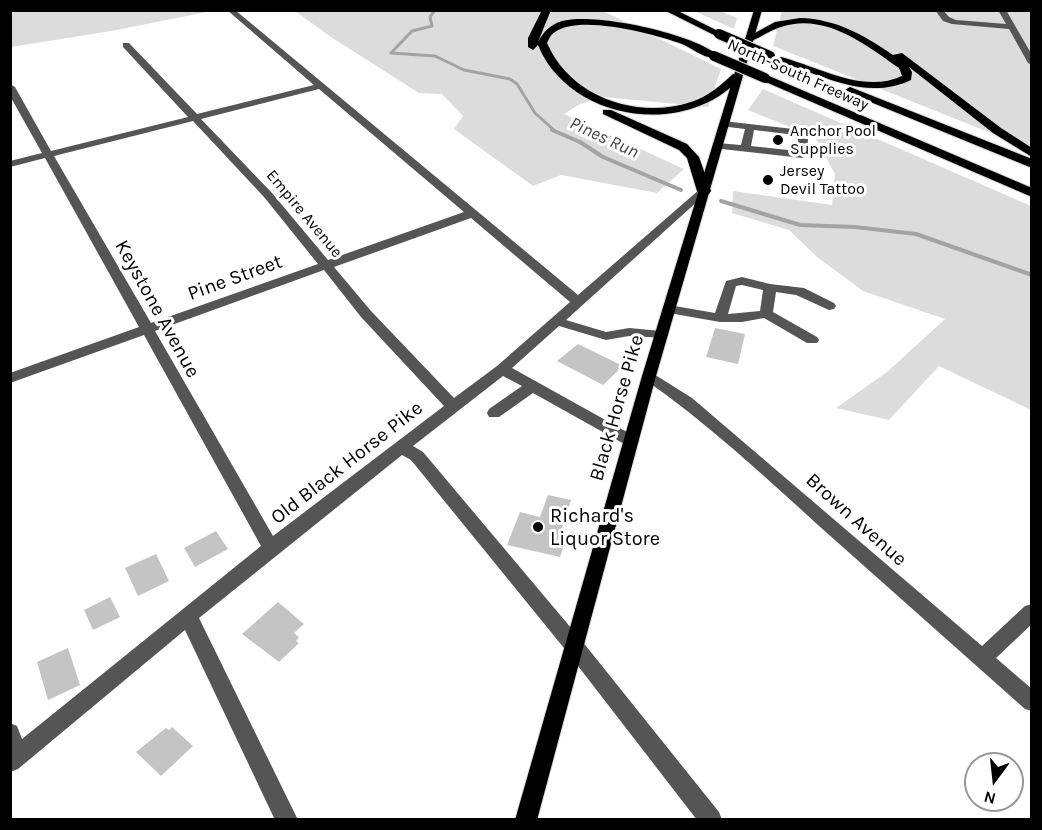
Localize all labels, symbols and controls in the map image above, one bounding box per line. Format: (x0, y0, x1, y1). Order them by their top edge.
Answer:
street label: North-South Freeway (724, 35, 872, 115)
water label: Pines Run (566, 113, 642, 163)
place label: Anchor Pool Supplies (790, 121, 876, 159)
marker: Anchor Pool Supplies (771, 133, 785, 147)
place label: Jersey Devil Tattoo (780, 161, 865, 199)
street label: Empire Avenue (262, 166, 346, 262)
marker: Jersey Devil Tattoo (761, 173, 775, 187)
street label: Keystone Avenue (109, 236, 205, 382)
street label: Pine Street (184, 250, 286, 306)
street label: Black Horse Pike (585, 332, 649, 484)
street label: Old Black Horse Pike (266, 396, 428, 530)
street label: Brown Avenue (801, 468, 911, 572)
place label: Richard's Liquor Store (550, 504, 660, 551)
marker: Richard's Liquor Store (531, 520, 545, 534)
north arrow (964, 752, 1024, 812)
text: N (982, 787, 998, 809)

